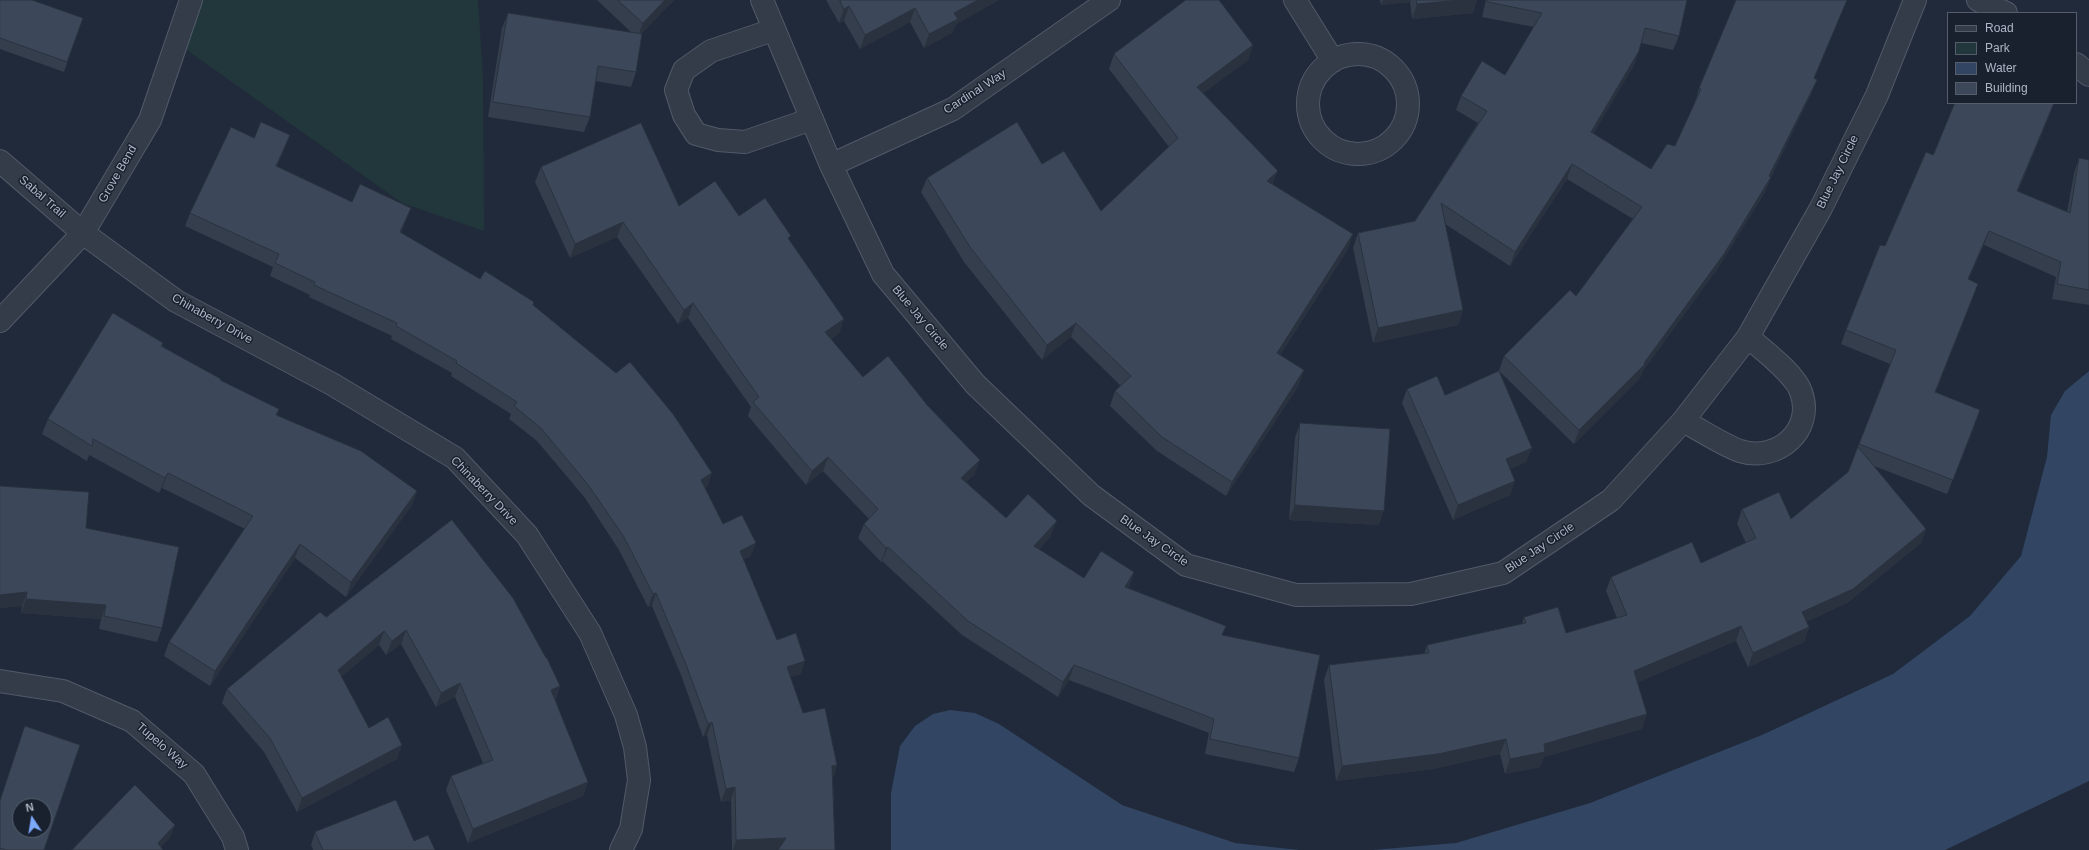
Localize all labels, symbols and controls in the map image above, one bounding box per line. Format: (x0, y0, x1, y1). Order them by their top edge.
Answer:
legend (1947, 12, 2077, 104)
text: Road (1985, 21, 2014, 35)
text: Park (1985, 41, 2010, 55)
text: Water (1985, 61, 2017, 75)
street label: Cardinal Way (941, 66, 1009, 118)
text: Building (1985, 81, 2028, 95)
street label: Blue Jay Circle (1814, 133, 1862, 211)
street label: Grove Bend (96, 143, 140, 205)
street label: Sabal Trail (16, 173, 68, 221)
street label: Blue Jay Circle (889, 283, 951, 353)
street label: Chinaberry Drive (169, 291, 255, 347)
street label: Chinaberry Drive (448, 454, 520, 528)
street label: Blue Jay Circle (1117, 512, 1191, 570)
street label: Blue Jay Circle (1503, 520, 1577, 576)
street label: Tupelo Way (133, 720, 191, 772)
north arrow (12, 798, 52, 838)
text: N (25, 801, 35, 814)

